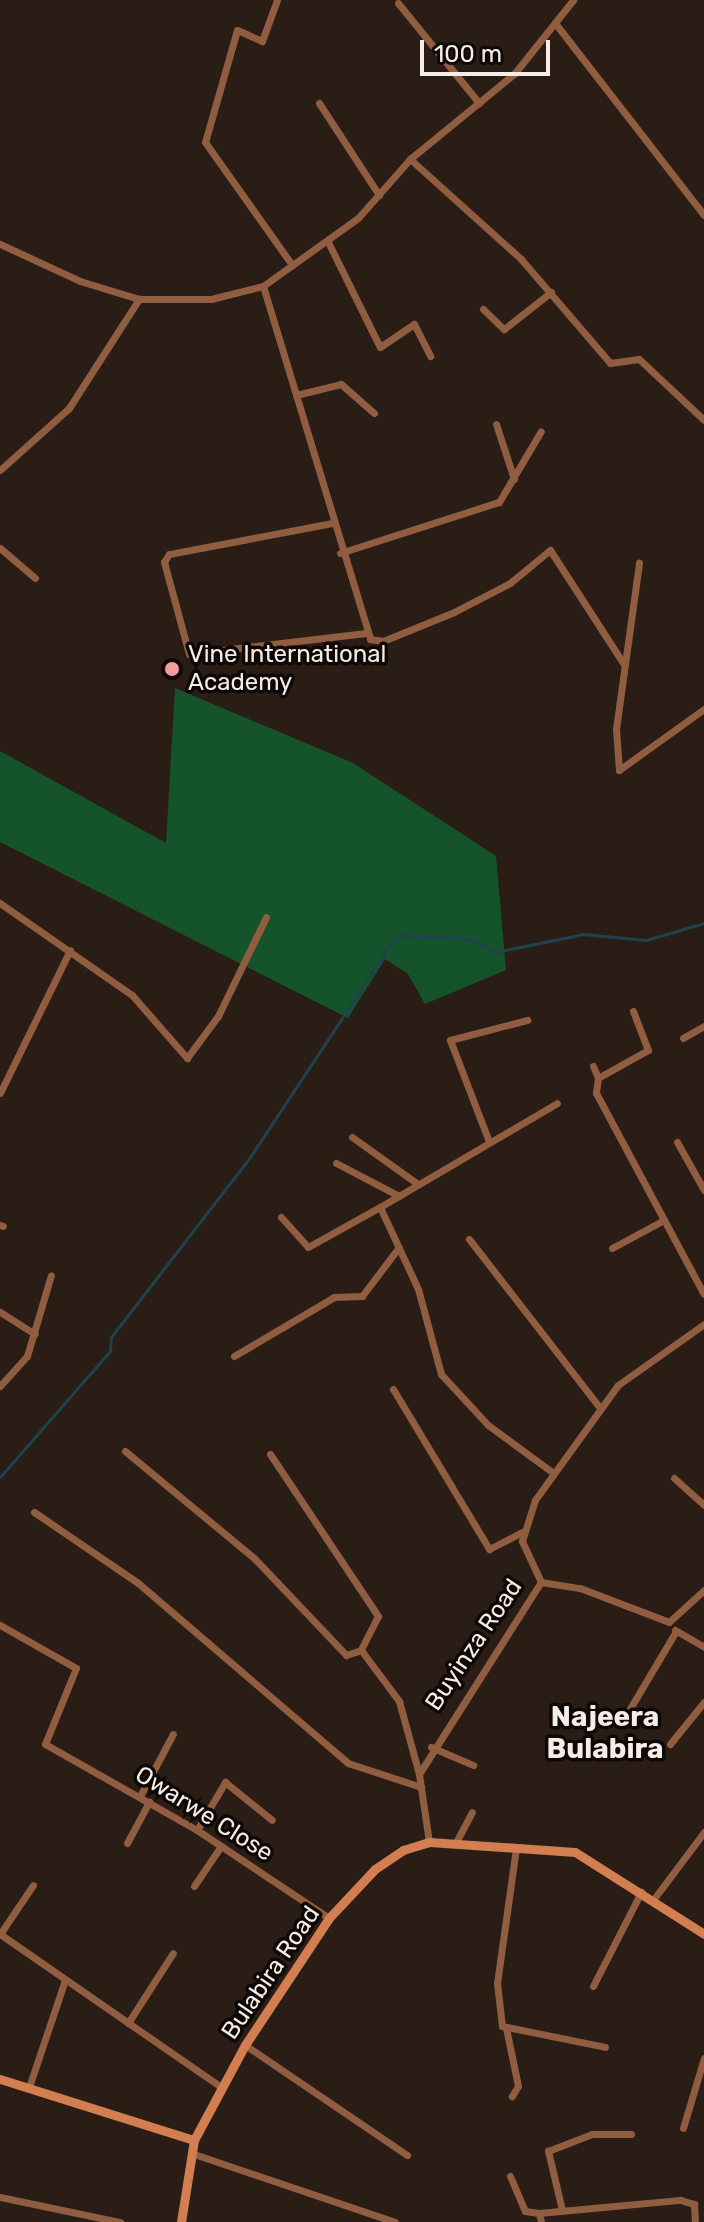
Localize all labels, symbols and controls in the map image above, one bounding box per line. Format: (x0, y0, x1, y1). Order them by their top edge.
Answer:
scale bar (424, 24, 554, 74)
text: 100 m (434, 40, 502, 68)
place label: Vine International Academy (188, 641, 386, 697)
marker: Vine International Academy (163, 660, 181, 678)
street label: Buyinza Road (419, 1574, 529, 1716)
district label: Najeera Bulabira (547, 1700, 663, 1766)
street label: Owarwe Close (130, 1760, 278, 1868)
street label: Bulabira Road (216, 1901, 326, 2045)

